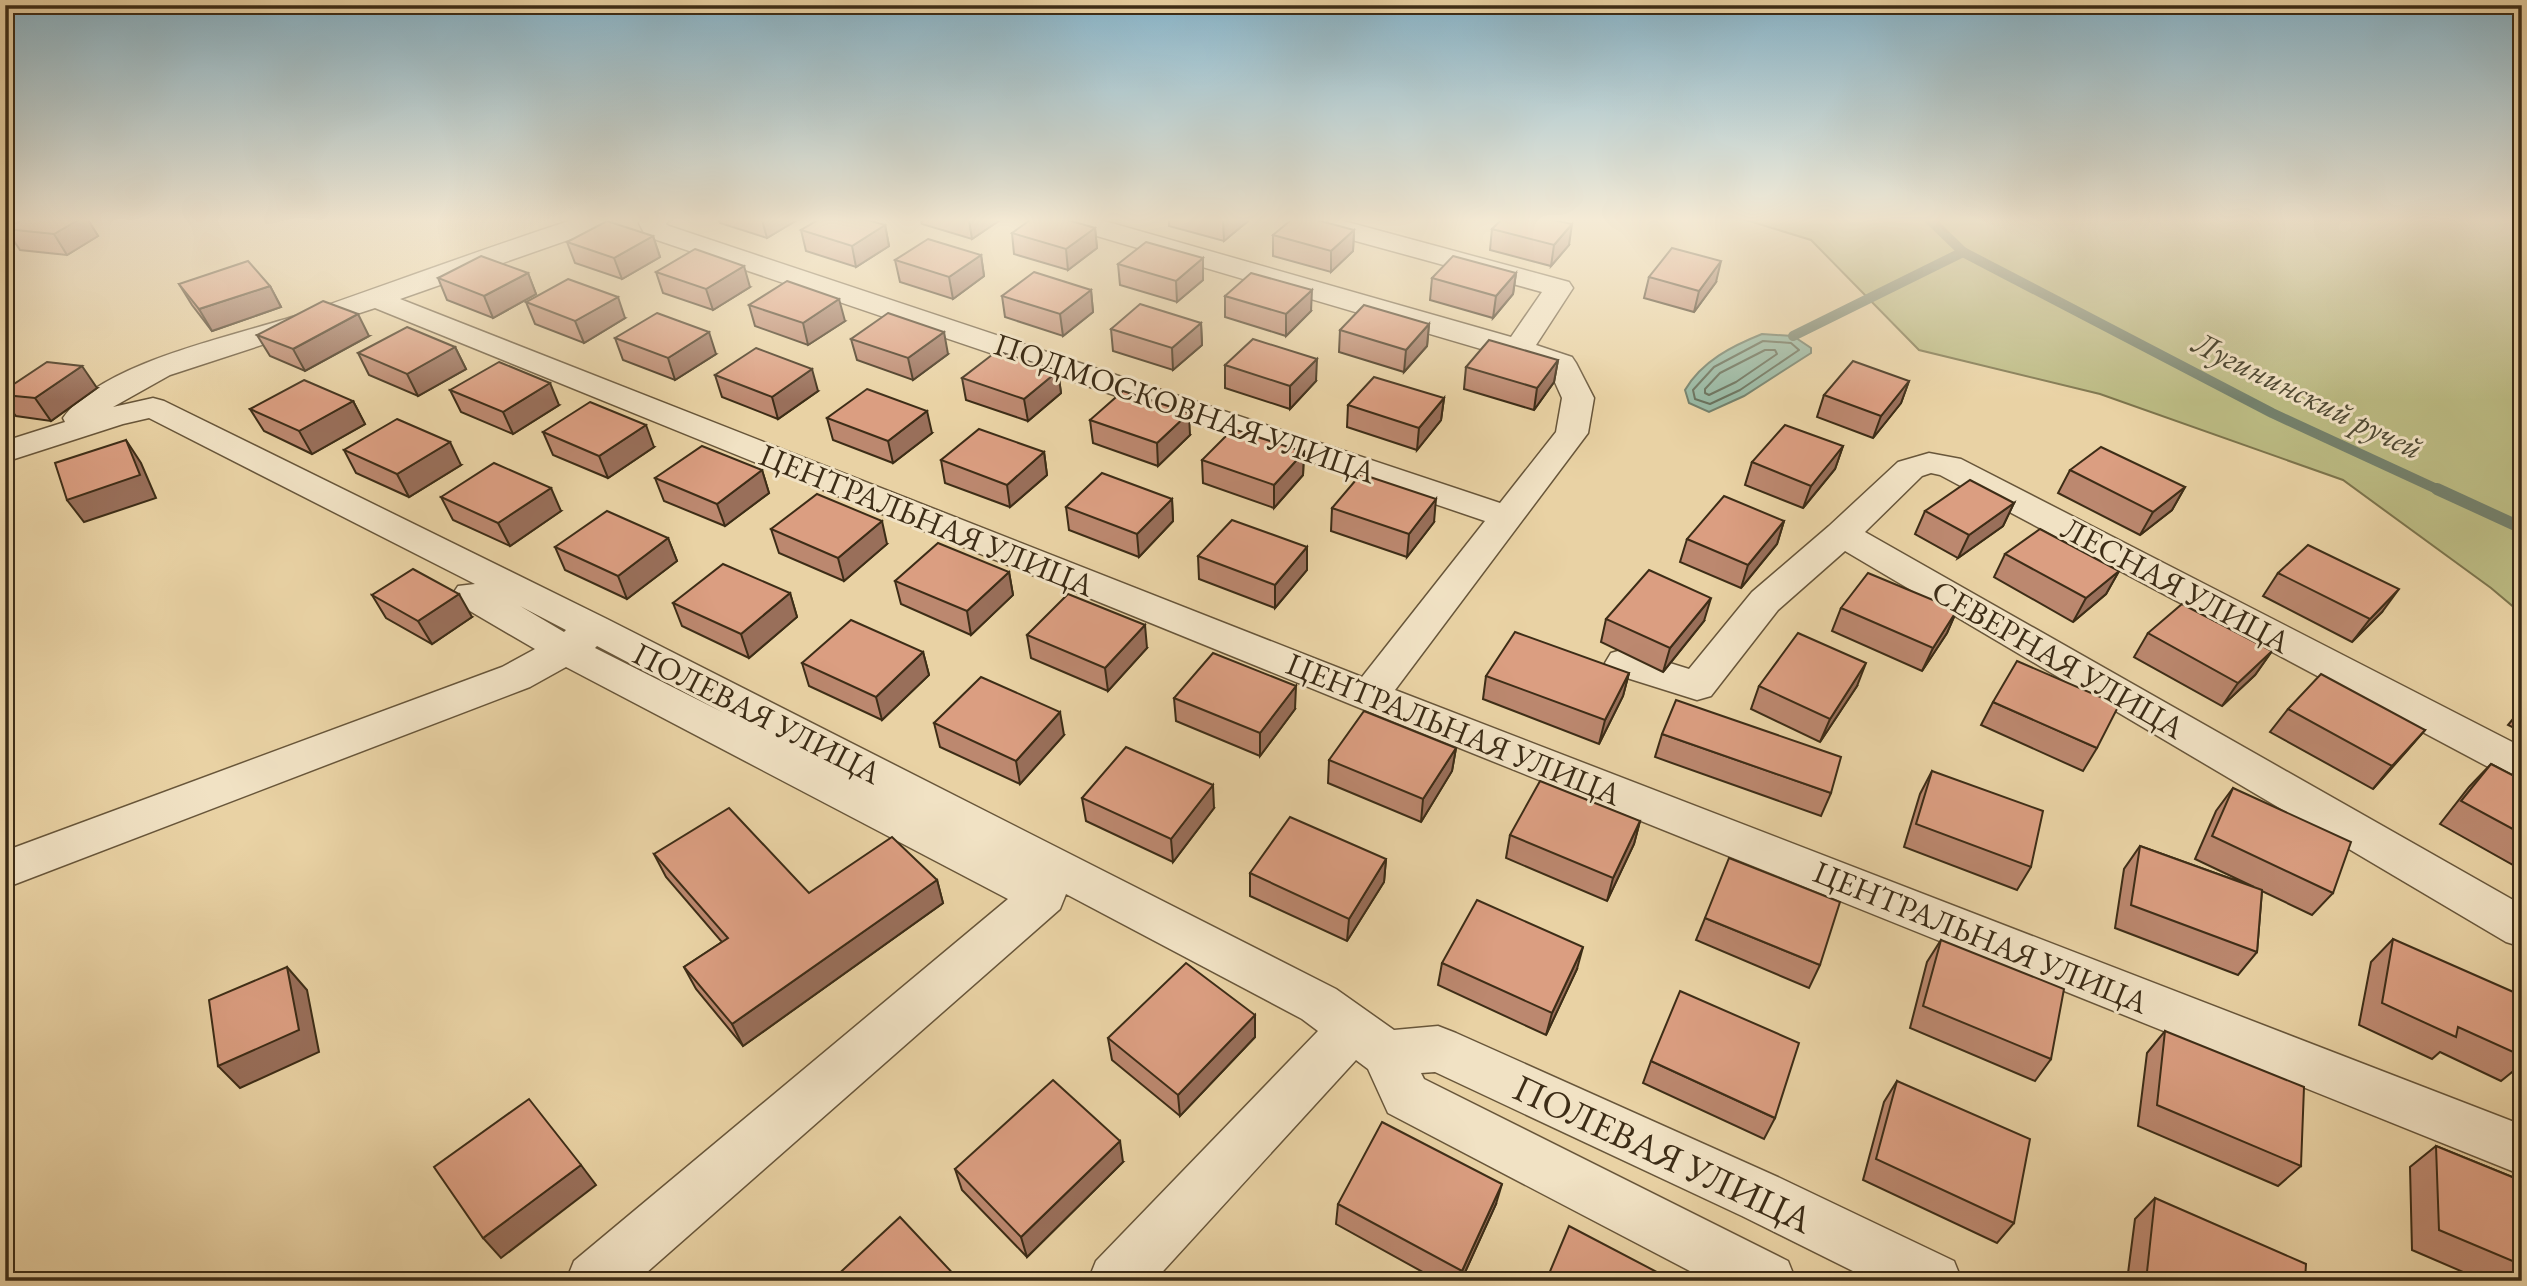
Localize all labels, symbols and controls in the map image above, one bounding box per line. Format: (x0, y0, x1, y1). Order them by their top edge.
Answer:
water label: Лугининский ручей (2184, 320, 2430, 469)
street label: ПОДМОСКОВНАЯ УЛИЦА (989, 323, 1382, 493)
street label: ЦЕНТРАЛЬНАЯ УЛИЦА (754, 434, 1101, 607)
street label: ЛЕСНАЯ УЛИЦА (2054, 507, 2298, 663)
street label: СЕВЕРНАЯ УЛИЦА (1924, 570, 2193, 749)
street label: ПОЛЕВАЯ УЛИЦА (626, 632, 889, 794)
street label: ЦЕНТРАЛЬНАЯ УЛИЦА (1281, 643, 1628, 816)
street label: ЦЕНТРАЛЬНАЯ УЛИЦА (1808, 851, 2155, 1024)
street label: ПОЛЕВАЯ УЛИЦА (1506, 1062, 1821, 1244)

